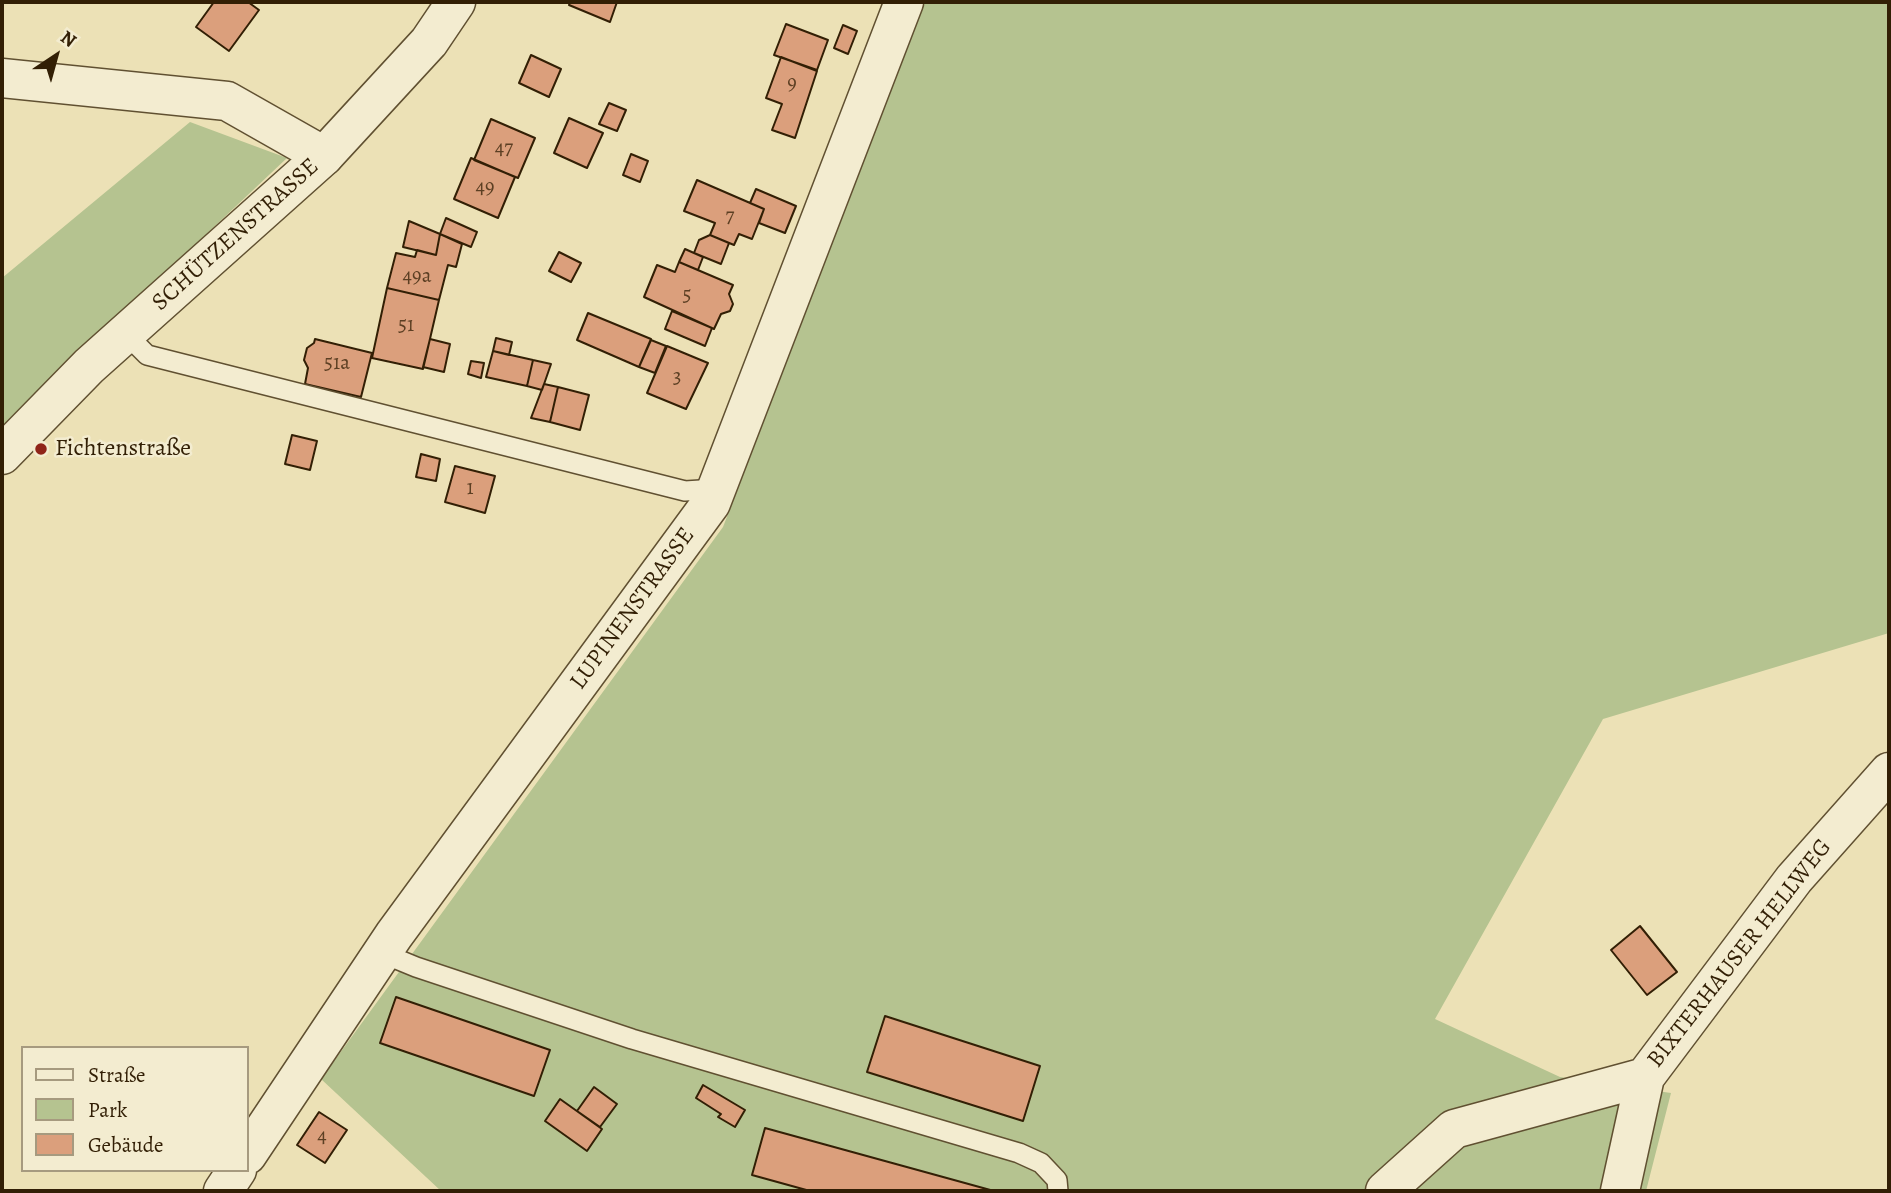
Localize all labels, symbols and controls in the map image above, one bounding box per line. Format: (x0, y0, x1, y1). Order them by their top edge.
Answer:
north arrow (21, 21, 91, 91)
text: N (55, 24, 82, 54)
house number: 9 (787, 71, 797, 97)
house number: 47 (495, 136, 513, 162)
street label: SCHÜTZENSTRASSE (147, 153, 325, 317)
house number: 49 (475, 175, 495, 201)
house number: 7 (726, 204, 734, 230)
house number: 49a (403, 264, 431, 290)
house number: 5 (682, 283, 692, 309)
house number: 51 (398, 313, 414, 339)
house number: 51a (324, 351, 350, 377)
house number: 3 (673, 365, 681, 391)
place label: Fichtenstraße (55, 435, 191, 463)
marker: Fichtenstraße (33, 441, 49, 457)
house number: 1 (466, 476, 474, 502)
street label: LUPINENSTRASSE (565, 522, 701, 696)
street label: BIXTERHAUSER HELLWEG (1642, 834, 1838, 1074)
legend (21, 1046, 248, 1172)
text: Straße (88, 1061, 146, 1089)
text: Park (88, 1096, 127, 1124)
house number: 4 (317, 1124, 327, 1150)
text: Gebäude (88, 1131, 164, 1159)

